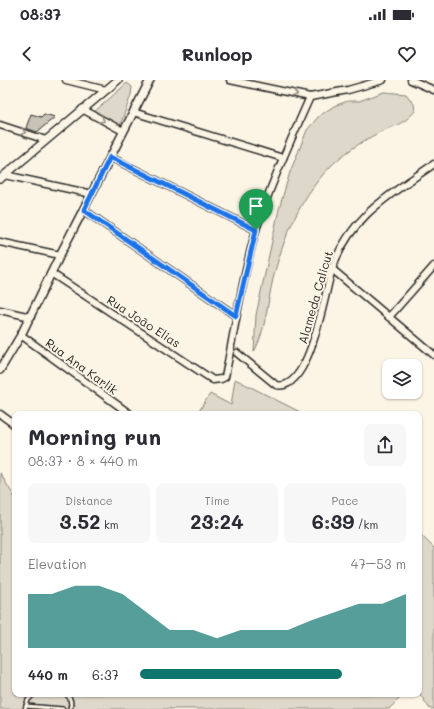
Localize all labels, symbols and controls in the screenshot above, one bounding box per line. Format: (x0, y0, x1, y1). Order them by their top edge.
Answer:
text: 08:37 (20, 4, 61, 24)
text: Runloop (181, 42, 253, 66)
icon: back (16, 43, 38, 65)
icon: heart (396, 43, 418, 65)
one-way arrow (292, 89, 298, 97)
one-way arrow (98, 116, 105, 123)
one-way arrow (19, 127, 26, 136)
pin (239, 189, 273, 230)
icon: arrive (245, 195, 267, 217)
street label: Alameda Calicut (294, 248, 336, 346)
street label: Rua João Elias (104, 291, 184, 351)
street label: Rua Ana Karlik (43, 334, 121, 398)
map controls (382, 359, 422, 399)
button: layers (382, 359, 422, 399)
text: Morning run (28, 422, 161, 451)
button: share (364, 424, 406, 466)
text: 08:37 · 8 × 440 m (28, 452, 138, 469)
text: Distance (65, 493, 113, 508)
text: Time (204, 493, 230, 508)
text: Pace (332, 493, 358, 508)
text: 3.52 (59, 508, 100, 534)
text: 23:24 (190, 508, 244, 534)
text: 6:39 (312, 508, 354, 534)
text: km (100, 517, 119, 532)
text: /km (354, 517, 378, 532)
text: Elevation (28, 555, 86, 572)
text: 47–53 m (351, 555, 406, 572)
text: 440 m (28, 666, 68, 683)
text: 6:37 (92, 666, 119, 683)

